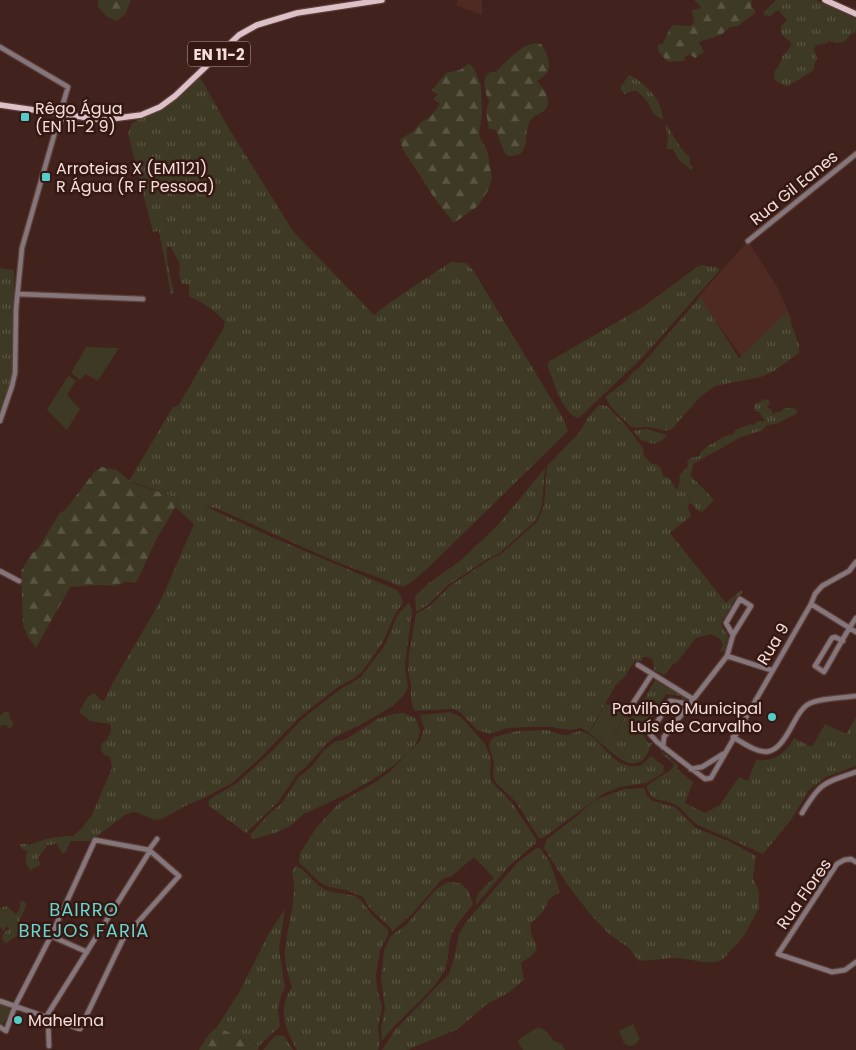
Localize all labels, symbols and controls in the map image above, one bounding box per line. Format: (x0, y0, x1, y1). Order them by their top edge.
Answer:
road number: EN 11-2 (188, 42, 250, 66)
place label: Rêgo Água (EN 11-2 9) (35, 97, 123, 138)
marker: Rêgo Água (EN 11-2 9) (19, 111, 31, 123)
street label: Rua Gil Eanes (745, 145, 843, 231)
place label: Arroteias X (EM1121) R Água (R F Pessoa) (56, 157, 215, 198)
marker: Arroteias X (EM1121) R Água (R F Pessoa) (40, 171, 52, 183)
street label: Rua 9 (752, 619, 794, 669)
place label: Pavilhão Municipal Luís de Carvalho (612, 697, 762, 738)
marker: Pavilhão Municipal Luís de Carvalho (766, 711, 778, 723)
street label: Rua Flores (771, 854, 837, 934)
district label: BAIRRO BREJOS FARIA (19, 897, 149, 943)
place label: Mahelma (28, 1009, 104, 1032)
marker: Mahelma (12, 1014, 24, 1026)

